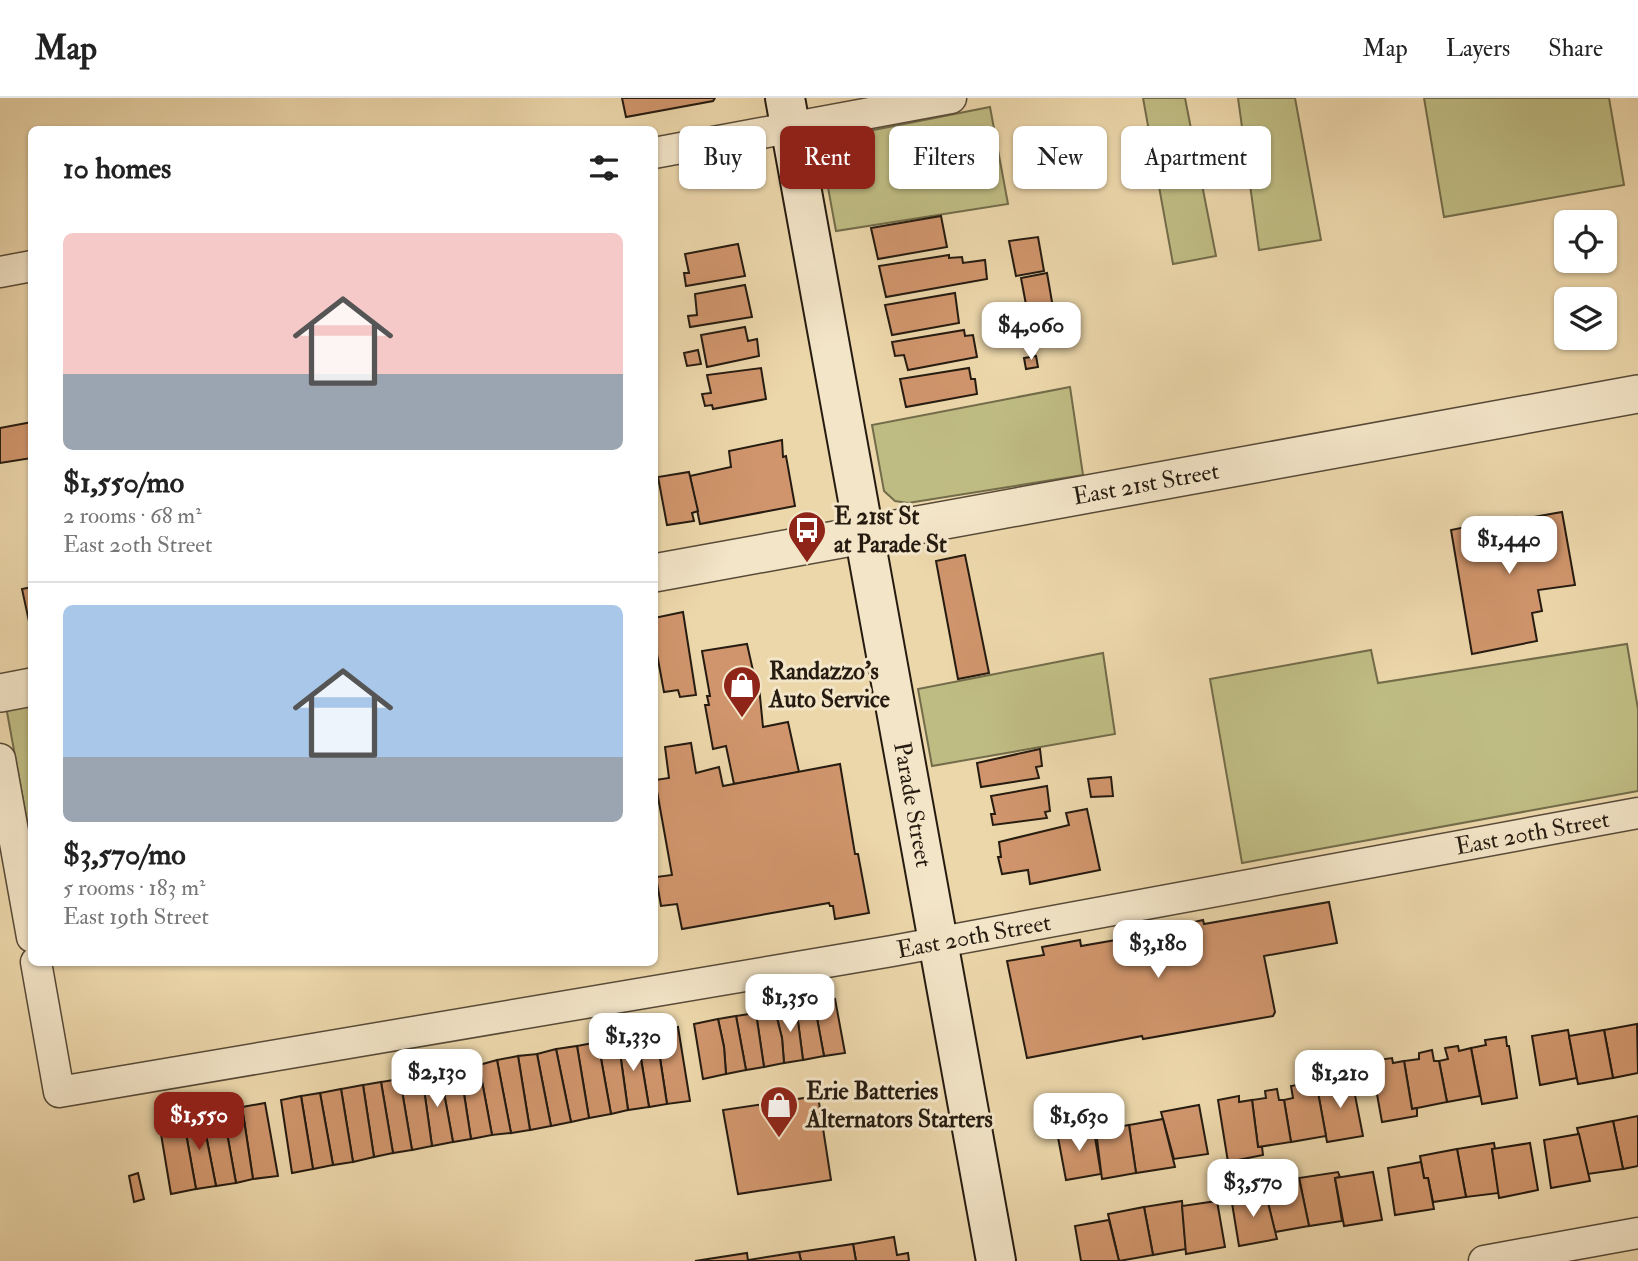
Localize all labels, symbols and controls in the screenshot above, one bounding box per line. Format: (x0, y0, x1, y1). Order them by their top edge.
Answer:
text: Map (35, 28, 97, 69)
text: Map (1363, 33, 1408, 64)
text: Layers (1446, 33, 1510, 64)
text: Share (1548, 33, 1603, 64)
chip: Buy (679, 126, 766, 189)
chip: Rent (780, 126, 875, 189)
chip: Filters (889, 126, 999, 189)
chip: New (1013, 126, 1107, 189)
chip: Apartment (1121, 126, 1271, 189)
icon: filters (585, 149, 623, 187)
text: 10 homes (63, 150, 171, 187)
map controls (1554, 210, 1617, 350)
button: locate (1554, 210, 1617, 273)
icon: home (280, 278, 406, 404)
button: layers (1554, 287, 1617, 350)
pin: $4,060 (974, 302, 1088, 362)
text: $4,060 (998, 310, 1064, 339)
street label: East 21st Street (1070, 455, 1222, 512)
text: $1,550/mo (63, 464, 184, 501)
text: 2 rooms · 68 m² (63, 501, 202, 530)
place label: E 21st St at Parade St (834, 501, 947, 560)
bus stop icon: E 21st St at Parade St (786, 509, 828, 564)
pin: $1,440 (1452, 517, 1566, 576)
text: $1,440 (1477, 524, 1541, 553)
text: East 20th Street (63, 530, 212, 559)
icon: home (280, 650, 406, 776)
place label: Randazzo's Auto Service (768, 656, 890, 715)
shop icon: Randazzo's Auto Service (721, 664, 763, 719)
street label: Parade Street (887, 739, 940, 870)
street label: East 20th Street (1453, 803, 1612, 862)
text: $3,570/mo (63, 836, 186, 873)
text: 5 rooms · 183 m² (63, 873, 206, 902)
text: East 19th Street (63, 902, 209, 931)
street label: East 20th Street (894, 906, 1053, 965)
pin: $3,180 (1101, 920, 1215, 980)
text: $3,180 (1129, 928, 1187, 957)
pin: $1,350 (733, 974, 847, 1034)
text: $1,350 (761, 982, 819, 1011)
pin: $1,330 (576, 1014, 690, 1073)
text: $1,330 (605, 1021, 661, 1050)
pin: $2,130 (380, 1049, 494, 1109)
pin: $1,210 (1283, 1051, 1397, 1110)
text: $2,130 (408, 1057, 466, 1086)
text: $1,210 (1311, 1058, 1369, 1087)
place label: Erie Batteries Alternators Starters (805, 1076, 993, 1135)
shop icon: Erie Batteries Alternators Starters (758, 1084, 800, 1139)
pin: $1,550 (142, 1093, 256, 1152)
pin: $1,630 (1022, 1094, 1136, 1153)
text: $1,550 (170, 1100, 228, 1129)
text: $1,630 (1050, 1101, 1108, 1130)
pin: $3,570 (1196, 1160, 1310, 1219)
text: $3,570 (1223, 1167, 1283, 1196)

